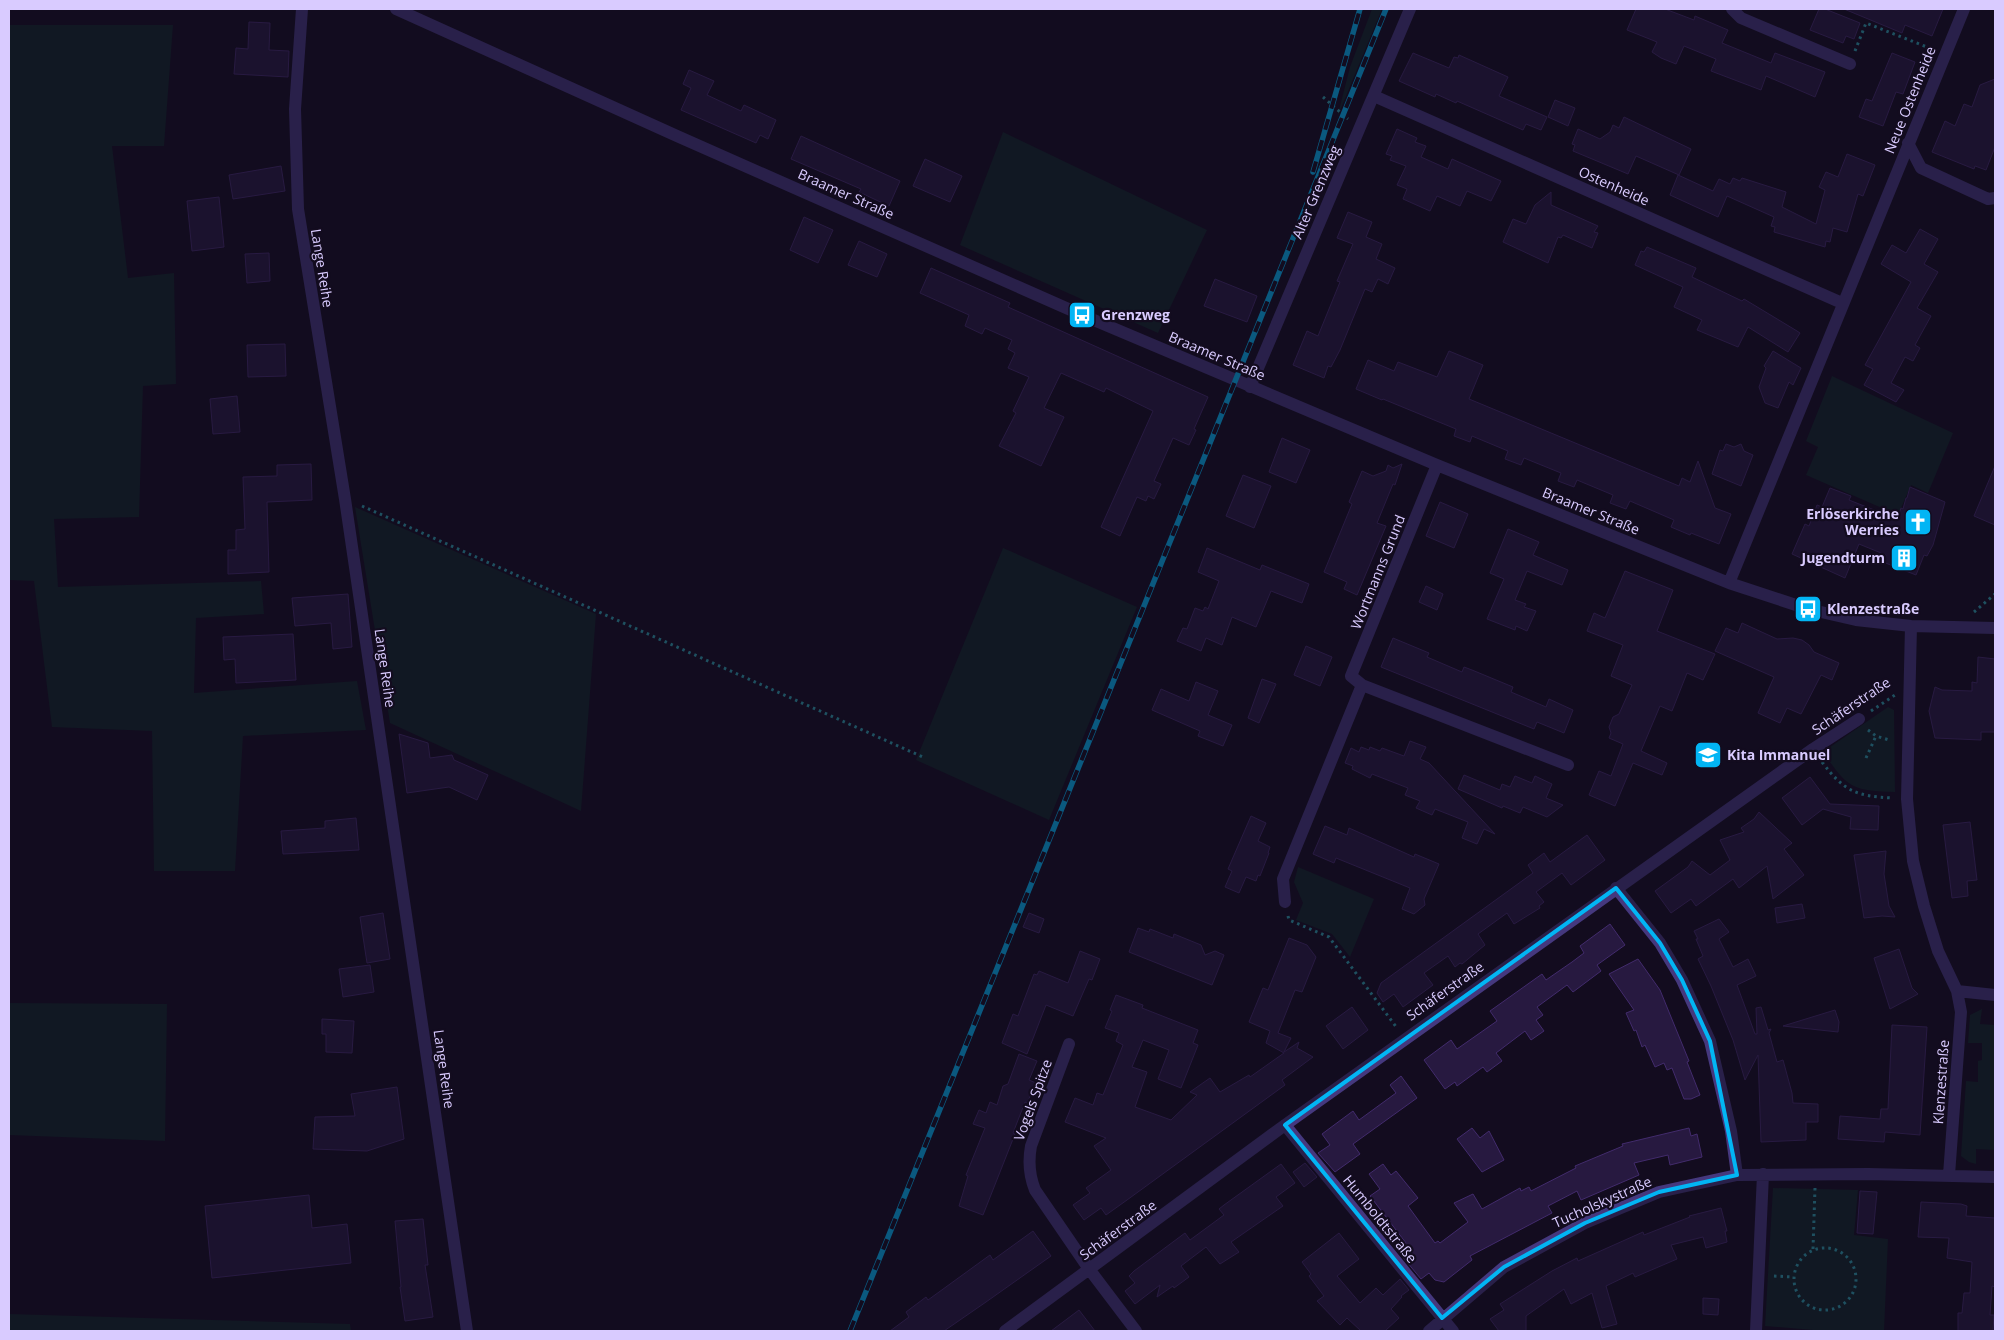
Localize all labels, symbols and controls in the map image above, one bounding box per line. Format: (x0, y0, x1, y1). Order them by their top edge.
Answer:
street label: Neue Ostenheide (1879, 43, 1940, 156)
street label: Alter Grenzweg (1287, 142, 1344, 241)
street label: Ostenheide (1576, 162, 1653, 210)
street label: Braamer Straße (795, 164, 897, 223)
street label: Lange Reihe (307, 227, 338, 309)
bus stop icon: Grenzweg (1067, 300, 1097, 330)
place label: Grenzweg (1101, 305, 1170, 324)
street label: Braamer Straße (1166, 327, 1269, 385)
street label: Braamer Straße (1540, 482, 1643, 539)
place label: Erlöserkirche Werries (1806, 504, 1899, 539)
church icon: Erlöserkirche Werries (1903, 507, 1933, 537)
street label: Wortmanns Grund (1346, 512, 1409, 632)
building icon: Jugendturm (1889, 543, 1919, 573)
place label: Jugendturm (1800, 548, 1885, 567)
bus stop icon: Klenzestraße (1793, 594, 1823, 624)
place label: Klenzestraße (1827, 599, 1919, 618)
street label: Lange Reihe (371, 627, 400, 709)
street label: Schäferstraße (1808, 672, 1894, 739)
school or university icon: Kita Immanuel (1693, 740, 1723, 770)
place label: Kita Immanuel (1727, 745, 1830, 764)
street label: Schäferstraße (1402, 957, 1487, 1024)
street label: Lange Reihe (430, 1028, 459, 1110)
street label: Klenzestraße (1928, 1039, 1953, 1125)
street label: Vogels Spitze (1009, 1056, 1056, 1143)
street label: Humboldtstraße (1339, 1171, 1422, 1267)
street label: Tucholskystraße (1549, 1171, 1654, 1232)
street label: Schäferstraße (1075, 1195, 1160, 1264)

